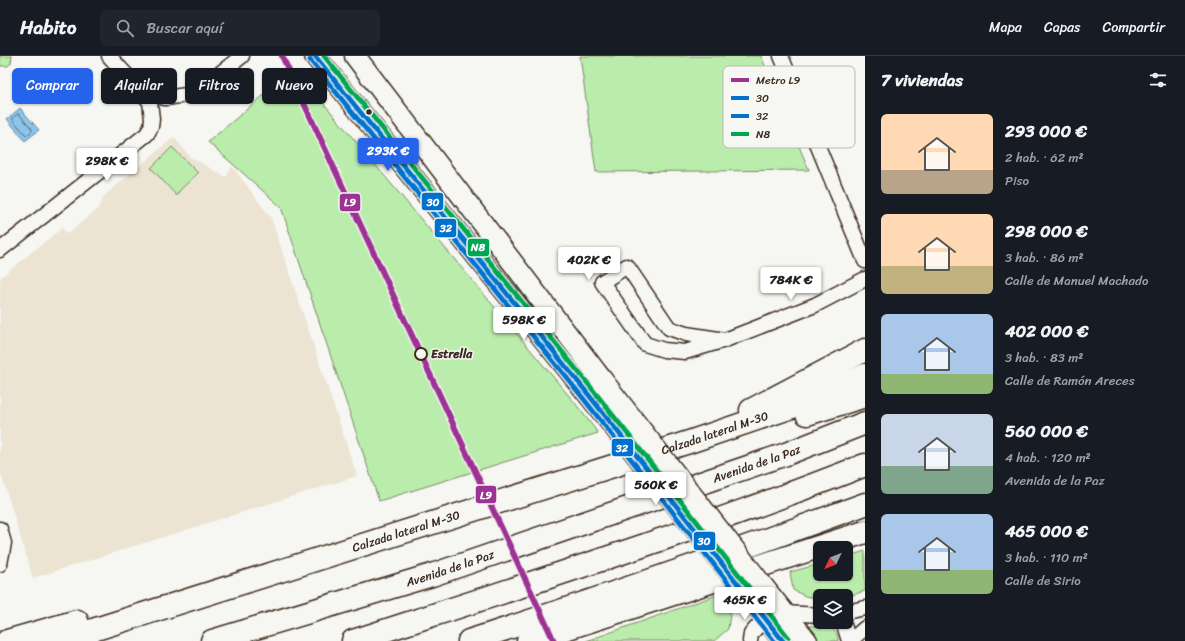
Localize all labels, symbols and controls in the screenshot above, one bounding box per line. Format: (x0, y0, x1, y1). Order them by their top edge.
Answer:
search box (100, 10, 380, 46)
text: Habito (20, 11, 76, 44)
text: Buscar aquí (146, 15, 223, 41)
text: Mapa (989, 15, 1022, 40)
text: Capas (1044, 15, 1081, 40)
text: Compartir (1103, 15, 1165, 40)
icon: search (114, 17, 136, 39)
text: 7 viviendas (881, 65, 963, 95)
legend (723, 66, 855, 148)
chip: Comprar (12, 68, 93, 104)
chip: Alquilar (101, 68, 177, 104)
chip: Filtros (185, 68, 254, 104)
chip: Nuevo (262, 68, 327, 104)
icon: filters (1147, 69, 1169, 91)
text: Metro L9 (756, 71, 800, 90)
text: 30 (756, 89, 769, 108)
unlabelled marker (364, 107, 374, 117)
text: 32 (756, 107, 769, 126)
text: 293 000 € (1005, 116, 1087, 146)
text: N8 (756, 125, 771, 144)
icon: home (913, 130, 961, 178)
pin: 293K € (355, 138, 421, 172)
text: 293K € (367, 139, 409, 162)
text: 2 hab. · 62 m² (1005, 146, 1084, 169)
pin: 298K € (74, 148, 140, 182)
text: 298K € (85, 149, 129, 172)
text: Piso (1005, 169, 1029, 192)
line badge: 30 (421, 192, 444, 211)
line badge: L9 (339, 193, 361, 212)
text: L9 (344, 193, 356, 212)
text: 30 (426, 193, 440, 212)
text: 298 000 € (1005, 216, 1088, 246)
line badge: 32 (434, 218, 457, 238)
text: 32 (439, 219, 453, 238)
icon: home (913, 230, 961, 278)
line badge: N8 (467, 238, 490, 257)
text: N8 (470, 238, 485, 257)
text: 3 hab. · 86 m² (1005, 246, 1084, 269)
pin: 402K € (556, 247, 622, 281)
text: 402K € (567, 248, 611, 271)
pin: 784K € (758, 267, 824, 301)
text: 784K € (769, 268, 813, 291)
text: Calle de Manuel Machado (1005, 269, 1148, 292)
pin: 598K € (491, 307, 557, 341)
text: 598K € (502, 308, 546, 331)
text: 402 000 € (1005, 316, 1089, 346)
icon: home (913, 330, 961, 378)
place label: Estrella (431, 343, 473, 365)
text: 3 hab. · 83 m² (1005, 346, 1083, 369)
marker: Estrella (414, 347, 428, 361)
text: Calle de Ramón Areces (1005, 369, 1135, 392)
street label: Calzada lateral M-30 (658, 405, 772, 461)
text: 560 000 € (1005, 416, 1088, 446)
icon: home (913, 430, 961, 478)
line badge: 32 (611, 438, 634, 457)
street label: Avenida de la Paz (709, 438, 805, 490)
text: 32 (615, 439, 629, 458)
text: 4 hab. · 120 m² (1005, 446, 1091, 469)
text: Avenida de la Paz (1005, 469, 1105, 492)
pin: 560K € (623, 472, 689, 506)
text: 560K € (634, 473, 678, 496)
line badge: L9 (475, 485, 497, 504)
text: L9 (480, 486, 492, 505)
street label: Calzada lateral M-30 (349, 504, 463, 559)
text: 465 000 € (1005, 516, 1088, 546)
icon: home (913, 530, 961, 578)
line badge: 30 (693, 531, 716, 551)
text: 30 (697, 532, 711, 551)
north arrow (813, 541, 853, 581)
map controls (813, 541, 853, 629)
street label: Avenida de la Paz (402, 543, 498, 594)
text: 3 hab. · 110 m² (1005, 546, 1088, 569)
text: Calle de Sirio (1005, 569, 1081, 592)
pin: 465K € (712, 587, 778, 621)
text: 465K € (723, 588, 767, 611)
button: layers (813, 589, 853, 629)

